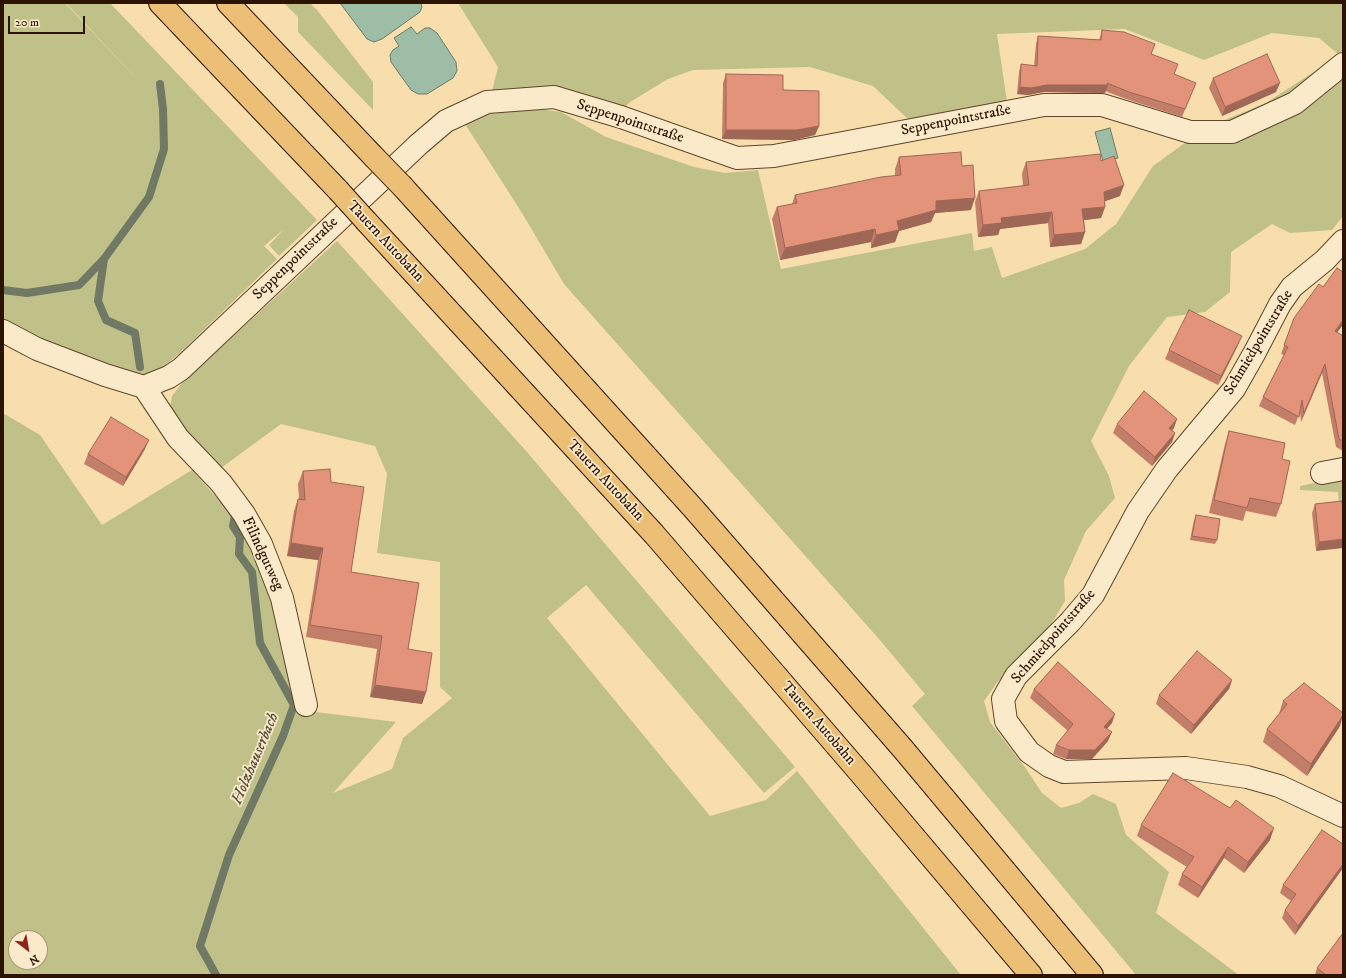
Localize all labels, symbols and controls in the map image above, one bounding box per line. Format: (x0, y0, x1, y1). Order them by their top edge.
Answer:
scale bar (10, 8, 87, 34)
text: 20 m (15, 15, 39, 30)
street label: Seppenpointstraße (574, 96, 686, 148)
street label: Seppenpointstraße (900, 102, 1012, 140)
street label: Tauern Autobahn (343, 198, 427, 286)
street label: Seppenpointstraße (250, 214, 342, 304)
street label: Schmiedpointstraße (1221, 287, 1297, 399)
street label: Tauern Autobahn (563, 437, 647, 525)
street label: Filindgutweg (237, 514, 287, 594)
street label: Schmiedpointstraße (1008, 586, 1100, 688)
street label: Tauern Autobahn (777, 679, 859, 769)
water label: Holzhauserbach (228, 710, 284, 808)
north arrow (8, 930, 48, 970)
text: N (26, 951, 41, 968)

